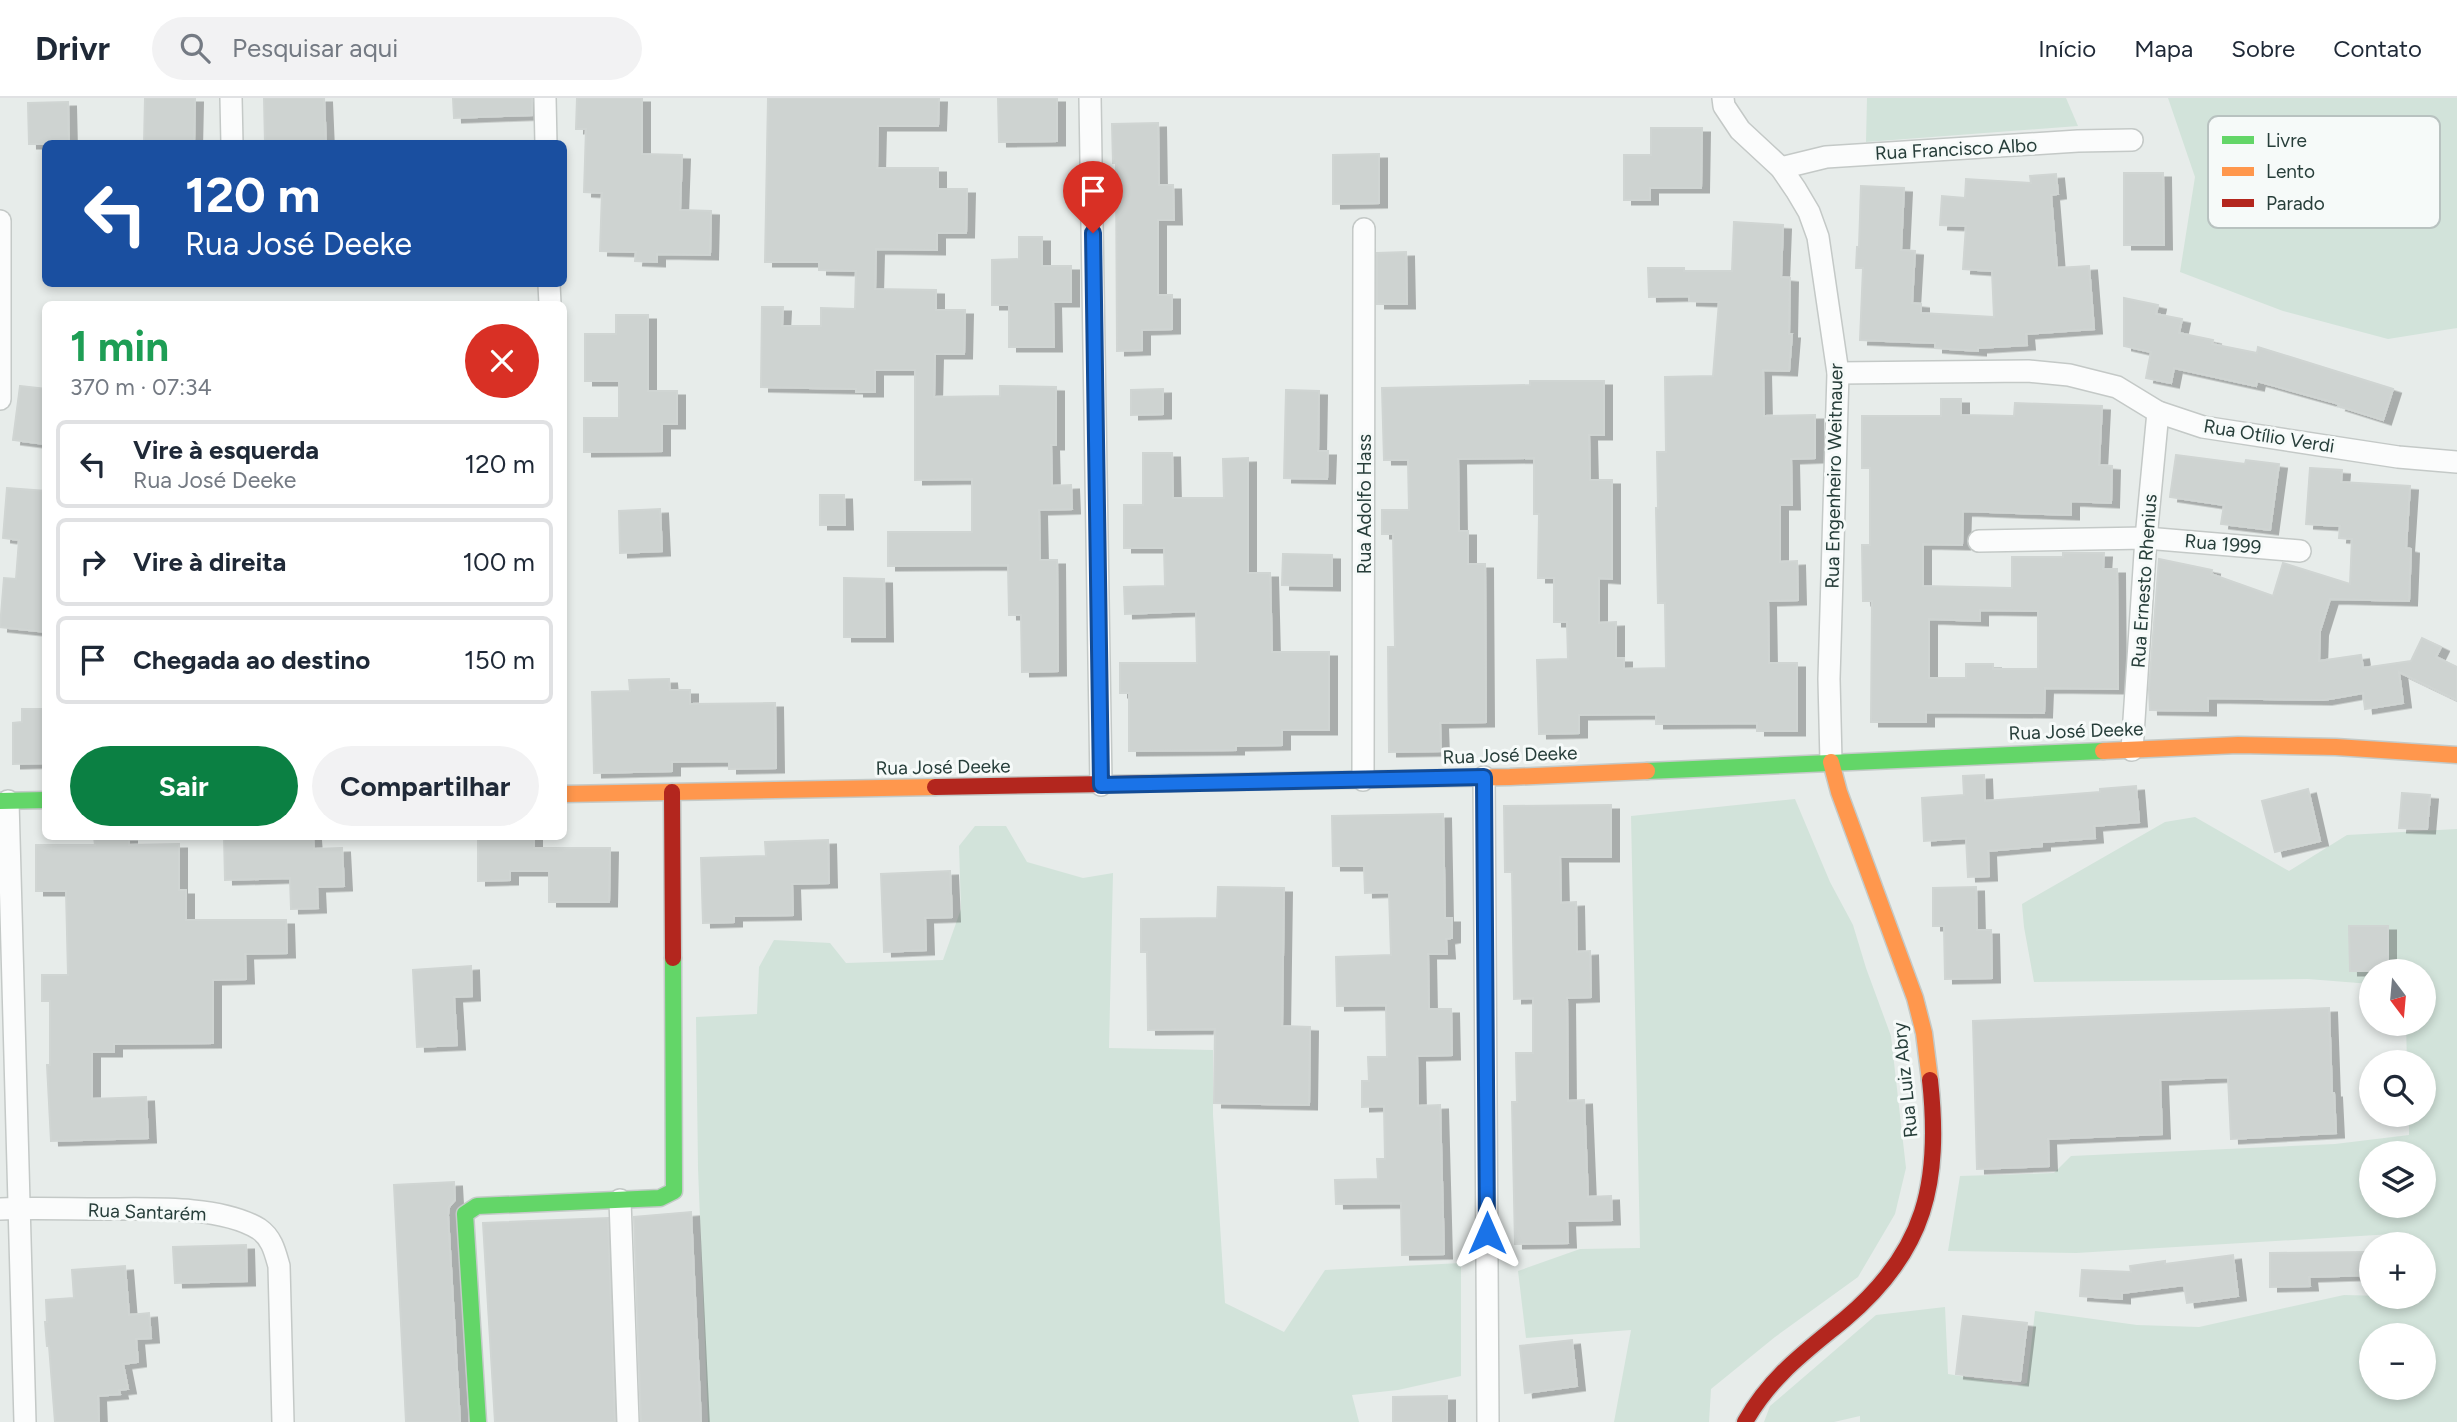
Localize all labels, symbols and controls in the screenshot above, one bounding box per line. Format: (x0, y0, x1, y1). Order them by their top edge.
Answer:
search box (152, 17, 642, 80)
text: Drivr (35, 29, 110, 68)
icon: search (176, 29, 214, 67)
text: Pesquisar aqui (232, 32, 398, 64)
text: Início (2038, 34, 2096, 63)
text: Mapa (2134, 34, 2193, 63)
text: Sobre (2231, 34, 2295, 63)
text: Contato (2333, 34, 2422, 63)
legend (2208, 116, 2440, 228)
text: Livre (2266, 129, 2307, 152)
street label: Rua Francisco Albo (1874, 133, 2038, 165)
text: Lento (2266, 160, 2315, 183)
pin (1063, 161, 1123, 233)
text: 120 m (185, 165, 320, 224)
icon: left (70, 168, 161, 259)
icon: arrive (1074, 172, 1112, 210)
text: Parado (2266, 192, 2325, 215)
text: Rua José Deeke (185, 225, 412, 263)
text: 1 min (70, 321, 169, 372)
button: close (465, 324, 539, 398)
street label: Rua Engenheiro Weitnauer (1821, 362, 1847, 589)
text: 370 m · 07:34 (70, 373, 212, 401)
street label: Rua Otílio Verdi (2202, 414, 2336, 458)
text: Vire à esquerda (133, 434, 319, 466)
street label: Rua Adolfo Hass (1353, 434, 1376, 574)
icon: left (74, 445, 112, 483)
text: 120 m (465, 448, 535, 480)
text: Rua José Deeke (133, 466, 296, 494)
street label: Rua Ernesto Rhenius (2126, 493, 2162, 669)
street label: Rua 1999 (2184, 529, 2262, 559)
icon: right (74, 543, 112, 581)
text: Vire à direita (133, 546, 286, 578)
text: 100 m (462, 546, 535, 578)
icon: arrive (74, 641, 112, 679)
text: Chegada ao destino (133, 644, 370, 676)
text: 150 m (464, 644, 535, 676)
street label: Rua José Deeke (2008, 717, 2144, 745)
street label: Rua José Deeke (1442, 741, 1578, 769)
button: Sair (70, 746, 298, 826)
button: Compartilhar (312, 746, 539, 826)
street label: Rua José Deeke (875, 754, 1011, 780)
north arrow (2359, 959, 2436, 1036)
map controls (2359, 959, 2436, 1400)
street label: Rua Luiz Abry (1887, 1021, 1923, 1139)
button: search (2359, 1050, 2436, 1127)
button: layers (2359, 1141, 2436, 1218)
position arrow (1450, 1196, 1524, 1270)
street label: Rua Santarém (87, 1198, 207, 1226)
button: + (2359, 1232, 2436, 1309)
button: − (2359, 1323, 2436, 1400)

